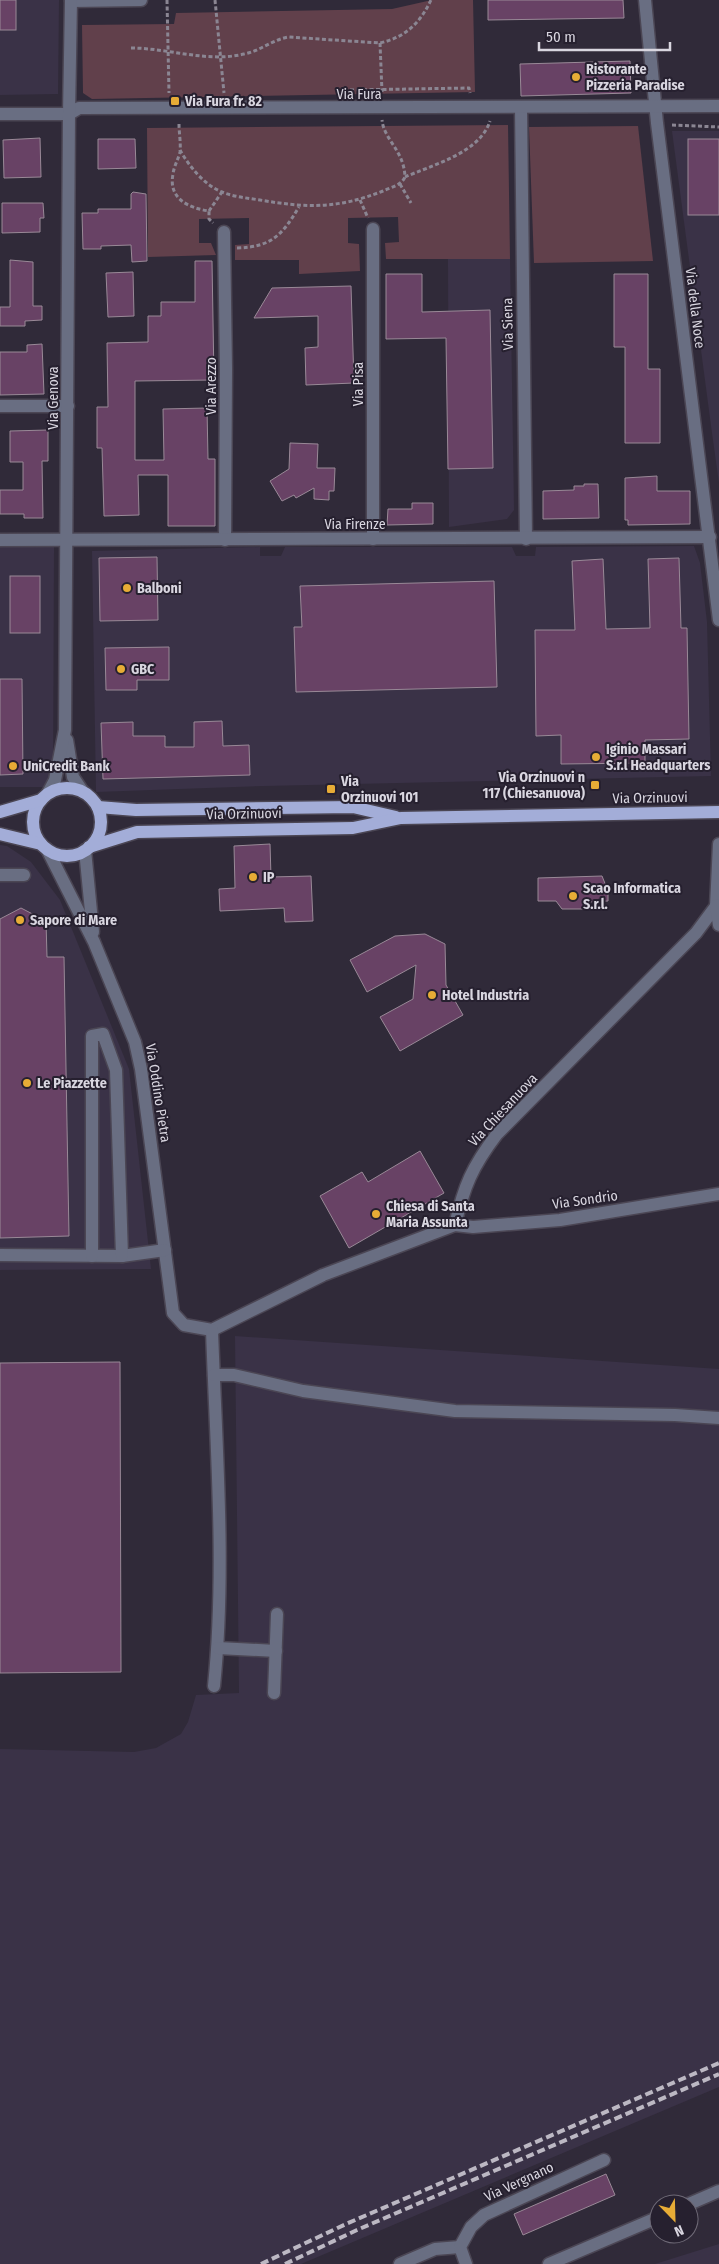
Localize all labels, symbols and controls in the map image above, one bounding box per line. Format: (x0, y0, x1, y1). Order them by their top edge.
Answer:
scale bar (539, 20, 670, 52)
text: 50 m (546, 28, 576, 46)
place label: Ristorante Pizzeria Paradise (586, 61, 685, 94)
marker: Ristorante Pizzeria Paradise (570, 71, 582, 83)
street label: Via Fura (336, 86, 382, 103)
place label: Via Fura fr. 82 (184, 93, 262, 110)
marker: Via Fura fr. 82 (169, 95, 181, 107)
street label: Via della Noce (682, 267, 708, 349)
street label: Via Siena (499, 298, 517, 350)
street label: Via Arezzo (203, 357, 220, 415)
street label: Via Pisa (350, 362, 367, 406)
street label: Via Genova (45, 366, 62, 430)
street label: Via Firenze (324, 516, 386, 533)
place label: Balboni (137, 580, 182, 597)
marker: Balboni (121, 582, 133, 594)
place label: GBC (131, 661, 155, 678)
marker: GBC (115, 663, 127, 675)
place label: Iginio Massari S.r.l Headquarters (606, 741, 710, 774)
marker: Iginio Massari S.r.l Headquarters (590, 751, 602, 763)
place label: UniCredit Bank (23, 758, 110, 775)
marker: UniCredit Bank (7, 760, 19, 772)
place label: Via Orzinuovi n 117 (Chiesanuova) (483, 769, 585, 802)
place label: Via Orzinuovi 101 (340, 773, 419, 806)
marker: Via Orzinuovi n 117 (Chiesanuova) (589, 779, 601, 791)
marker: Via Orzinuovi 101 (325, 783, 337, 795)
street label: Via Orzinuovi (612, 789, 688, 807)
street label: Via Orzinuovi (206, 805, 282, 823)
place label: IP (263, 869, 275, 886)
marker: IP (247, 871, 259, 883)
place label: Scao Informatica S.r.l. (583, 880, 681, 913)
marker: Scao Informatica S.r.l. (567, 890, 579, 902)
place label: Sapore di Mare (30, 912, 117, 929)
marker: Sapore di Mare (14, 914, 26, 926)
place label: Hotel Industria (442, 987, 529, 1004)
marker: Hotel Industria (426, 989, 438, 1001)
street label: Via Oddino Pietra (142, 1042, 174, 1144)
street label: Via Chiesanuova (465, 1070, 541, 1150)
place label: Le Piazzette (37, 1075, 107, 1092)
marker: Le Piazzette (21, 1077, 33, 1089)
street label: Via Sondrio (551, 1187, 619, 1213)
place label: Chiesa di Santa Maria Assunta (386, 1198, 475, 1231)
marker: Chiesa di Santa Maria Assunta (370, 1208, 382, 1220)
street label: Via Vergnano (482, 2159, 556, 2205)
north arrow (649, 2194, 699, 2244)
text: N (672, 2221, 686, 2240)

